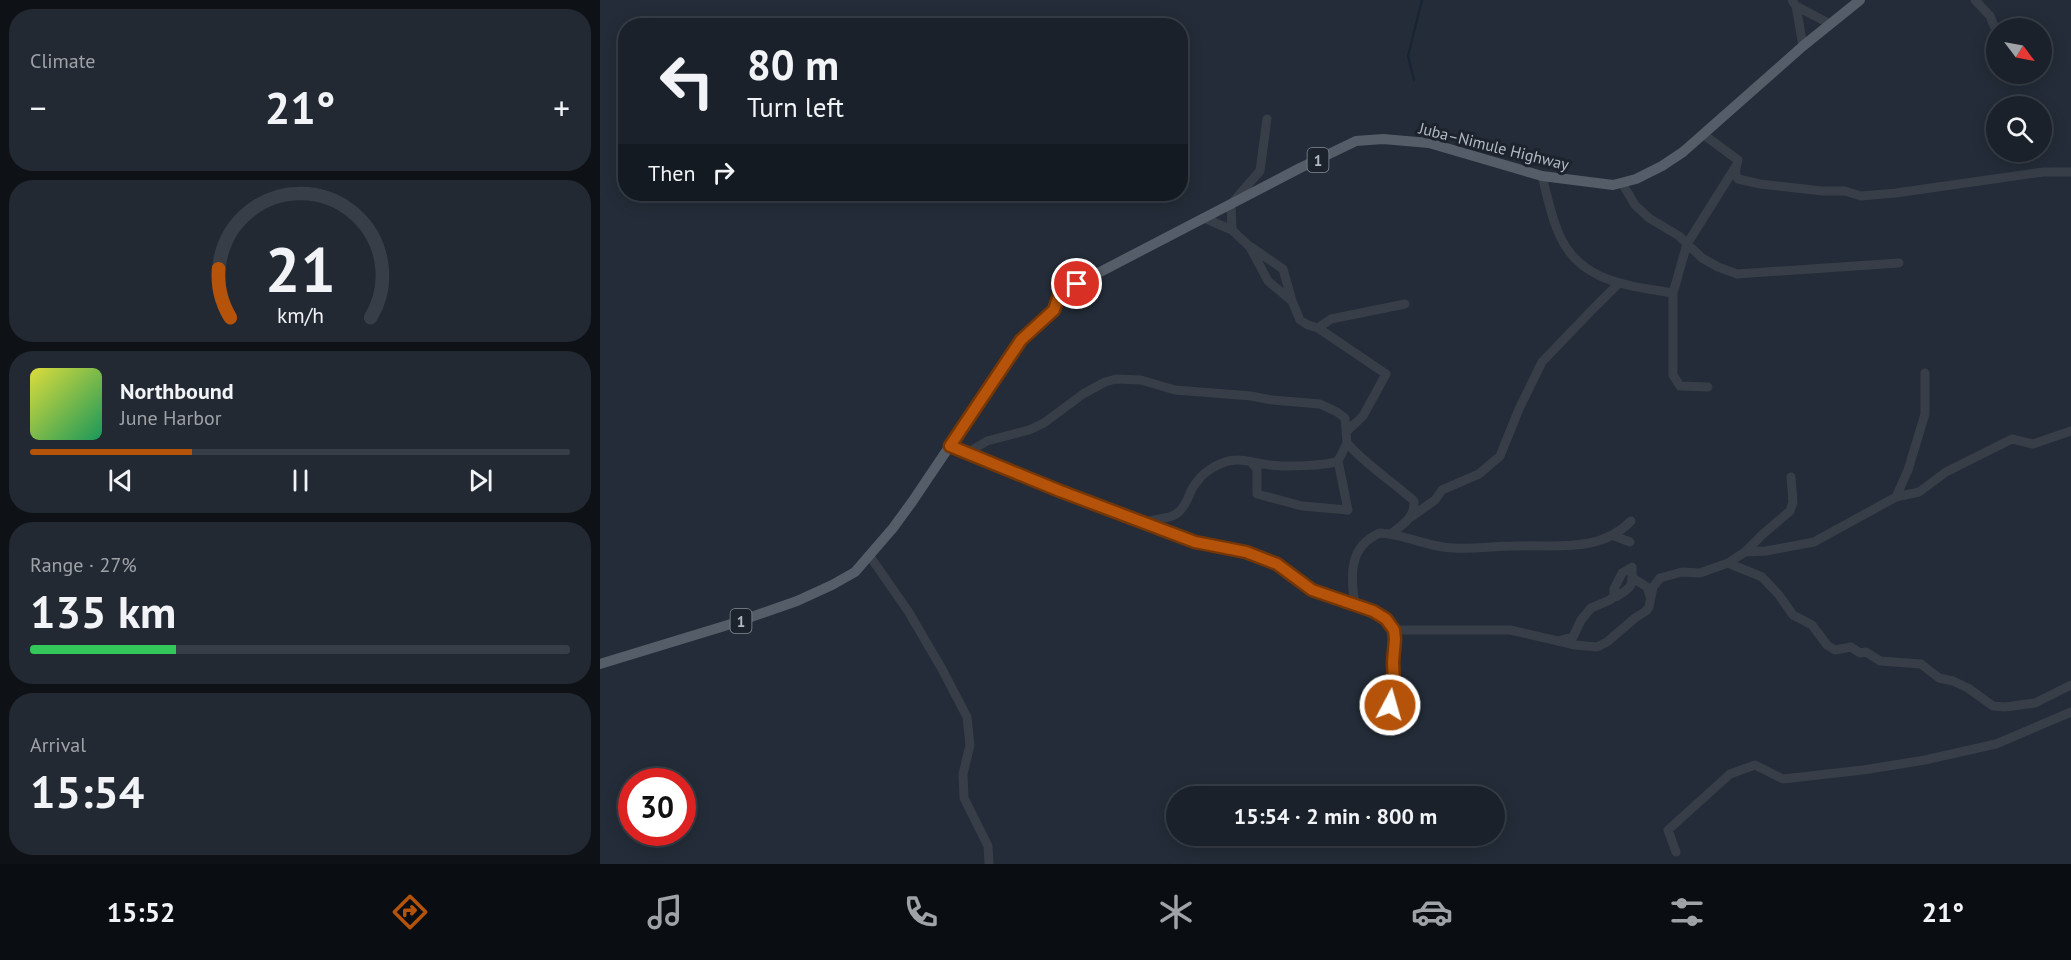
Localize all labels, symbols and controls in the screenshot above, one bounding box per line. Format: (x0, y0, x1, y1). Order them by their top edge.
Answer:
north arrow (1986, 18, 2052, 84)
map controls (1986, 18, 2052, 162)
text: 80 m (747, 37, 839, 92)
icon: left (648, 42, 726, 120)
text: Climate (30, 48, 96, 74)
text: 21° (265, 78, 335, 136)
text: − (30, 86, 47, 129)
text: + (553, 86, 570, 129)
text: Turn left (747, 90, 844, 124)
button: search (1986, 96, 2052, 162)
street label: Juba–Nimule Highway (1416, 117, 1572, 174)
road number: 1 (1308, 148, 1328, 172)
icon: right (707, 156, 740, 189)
text: Then (648, 159, 695, 187)
text: 21 (265, 228, 335, 309)
pin (1051, 258, 1102, 309)
icon: arrive (1060, 267, 1093, 300)
text: km/h (276, 301, 323, 329)
text: Northbound (120, 377, 234, 405)
text: June Harbor (120, 405, 222, 431)
icon: previous (104, 464, 137, 497)
icon: pause (284, 464, 317, 497)
icon: next (464, 464, 497, 497)
text: Range · 27% (30, 552, 137, 578)
text: 135 km (30, 582, 176, 640)
road number: 1 (730, 609, 752, 633)
position arrow (1358, 673, 1422, 737)
text: Arrival (30, 732, 86, 758)
text: 15:54 (30, 762, 144, 820)
speed limit sign: 30 (618, 768, 696, 846)
text: 15:54 · 2 min · 800 m (1234, 802, 1437, 830)
icon: directions (389, 891, 431, 933)
icon: music (644, 891, 686, 933)
icon: phone (900, 891, 942, 933)
icon: climate (1155, 891, 1197, 933)
icon: car (1411, 891, 1453, 933)
icon: filters (1666, 891, 1708, 933)
text: 15:52 (107, 895, 175, 929)
text: 21° (1922, 895, 1964, 929)

